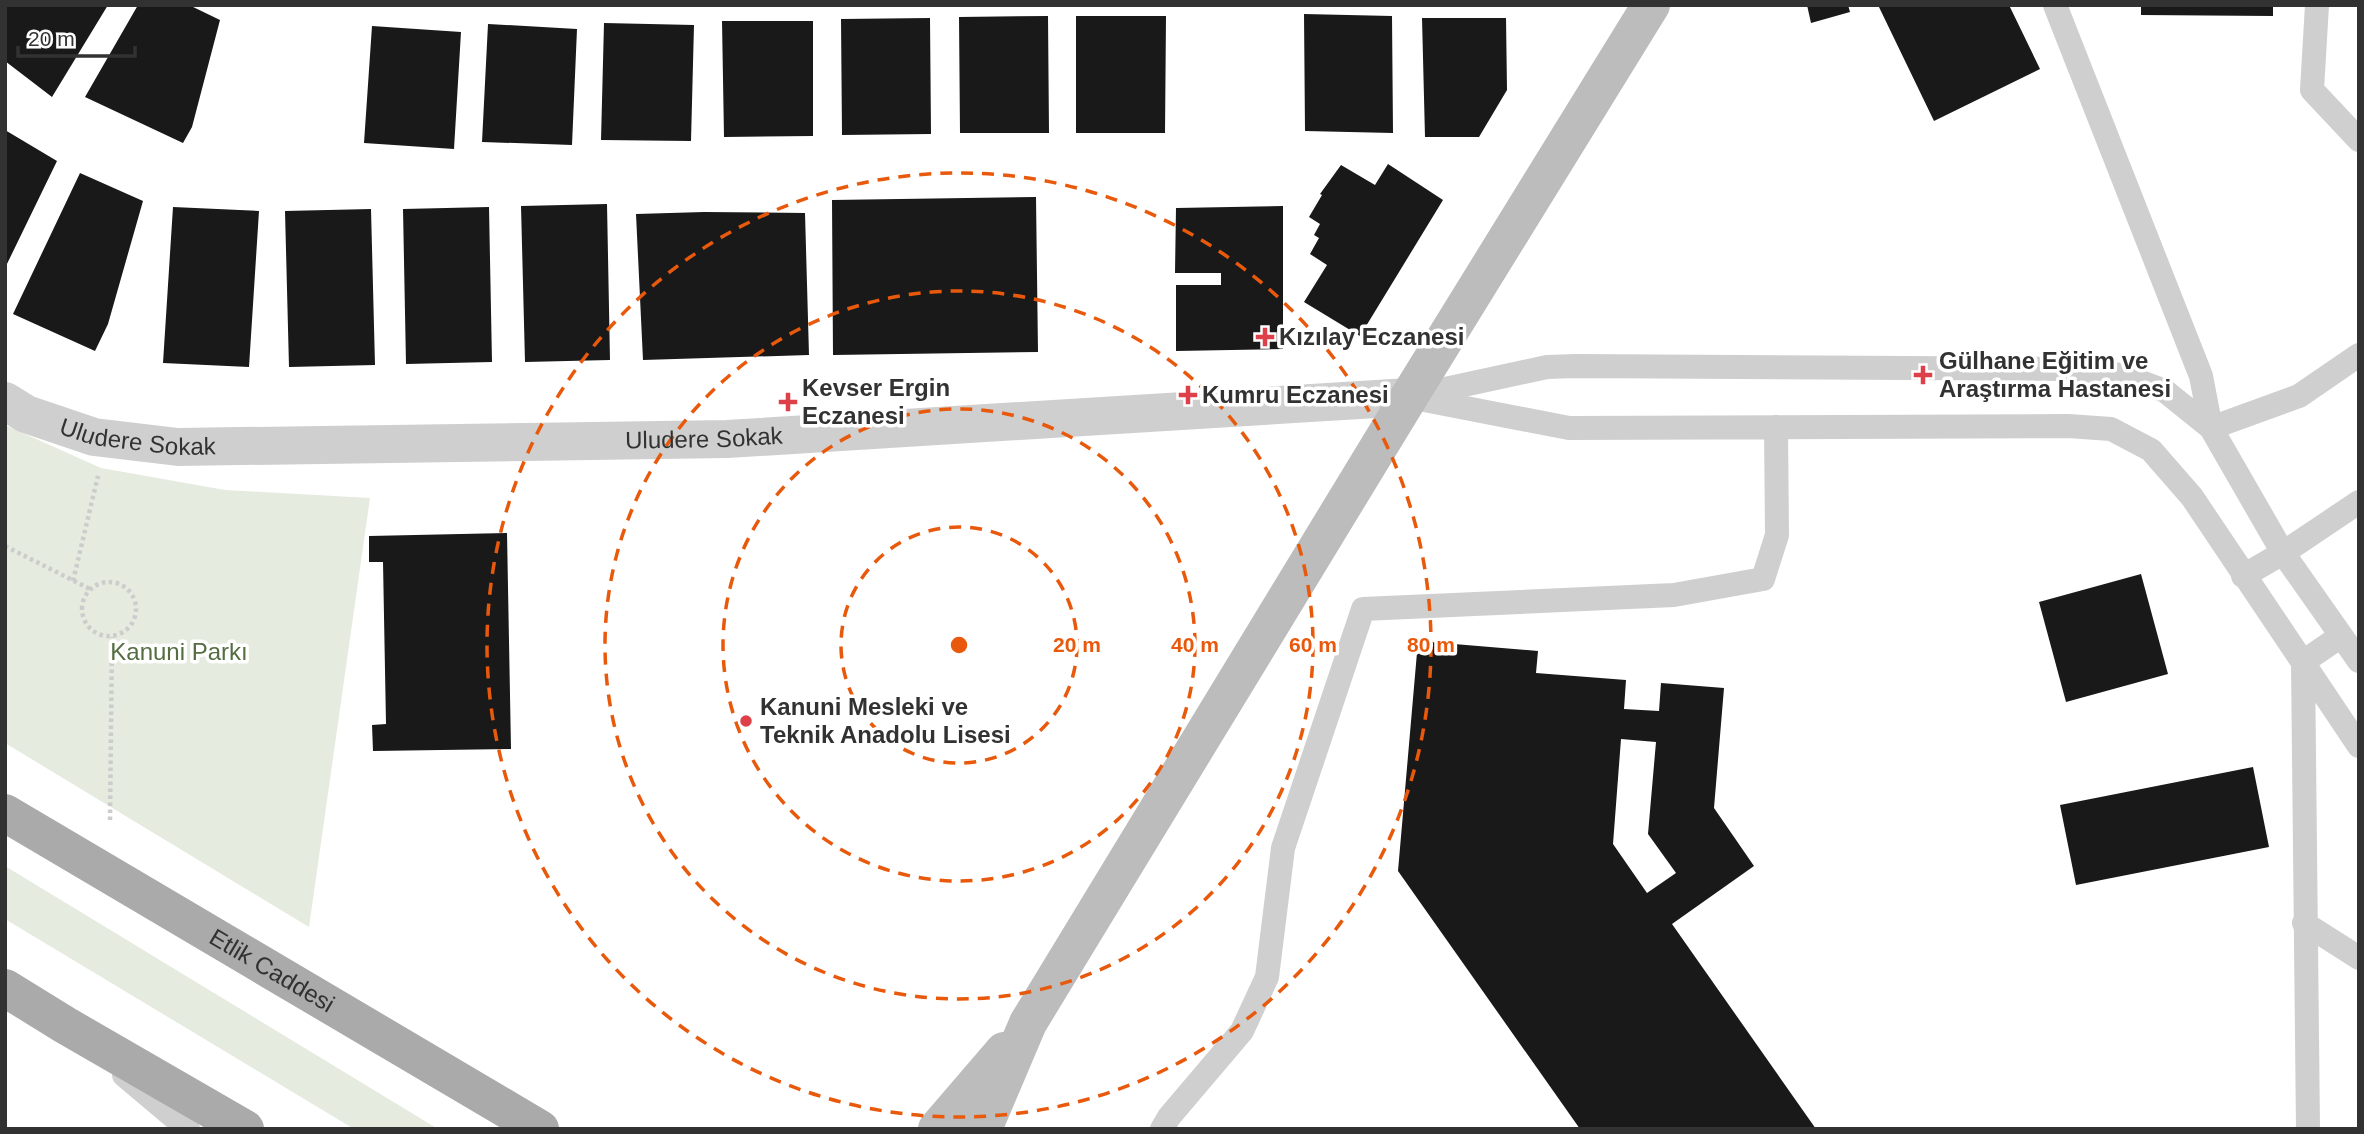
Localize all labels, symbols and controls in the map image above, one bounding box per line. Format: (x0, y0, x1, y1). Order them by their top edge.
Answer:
scale bar (18, 14, 135, 58)
text: 20 m (28, 27, 75, 50)
place label: Kızılay Eczanesi (1279, 323, 1464, 350)
marker: Kızılay Eczanesi (1257, 329, 1273, 345)
place label: Gülhane Eğitim ve Araştırma Hastanesi (1939, 347, 2171, 402)
marker: Gülhane Eğitim ve Araştırma Hastanesi (1913, 365, 1933, 385)
place label: Kevser Ergin Eczanesi (802, 374, 950, 429)
place label: Kumru Eczanesi (1202, 381, 1389, 408)
marker: Kumru Eczanesi (1180, 387, 1196, 403)
marker: Kevser Ergin Eczanesi (780, 394, 796, 410)
street label: Uludere Sokak (56, 412, 217, 460)
street label: Uludere Sokak (625, 422, 784, 453)
centre of rings (947, 633, 971, 657)
text: 20 m (1053, 633, 1101, 656)
text: 40 m (1171, 633, 1219, 656)
text: 60 m (1289, 633, 1337, 656)
text: 80 m (1407, 633, 1455, 656)
park label: Kanuni Parkı (110, 638, 248, 665)
place label: Kanuni Mesleki ve Teknik Anadolu Lisesi (760, 693, 1011, 748)
marker: Kanuni Mesleki ve Teknik Anadolu Lisesi (738, 713, 754, 729)
street label: Etlik Caddesi (205, 923, 339, 1017)

